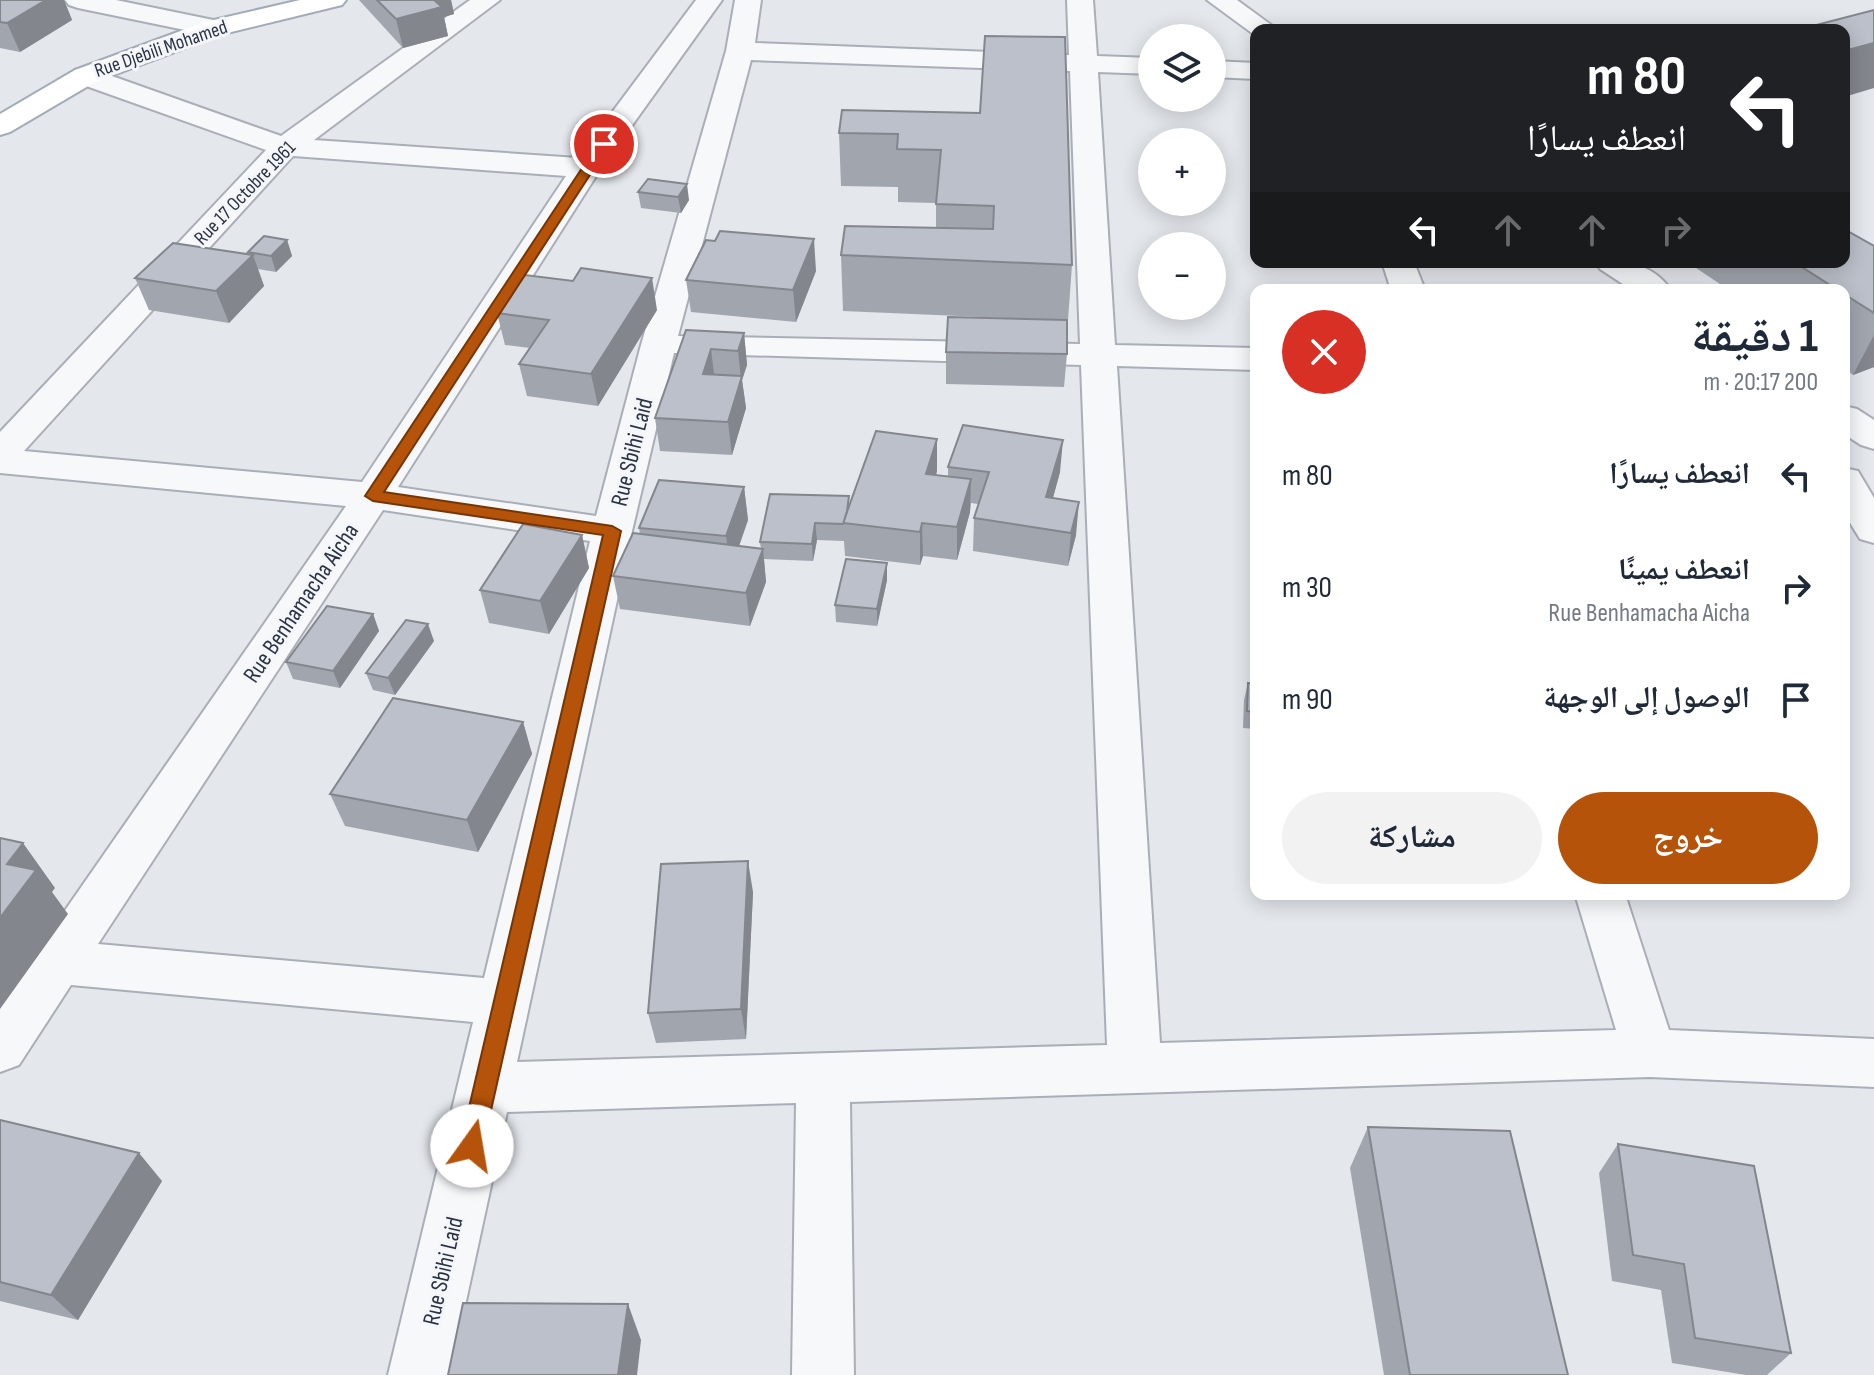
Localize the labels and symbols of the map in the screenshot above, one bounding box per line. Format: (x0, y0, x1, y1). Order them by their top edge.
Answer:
street label: Rue Djebili Mohamed (91, 15, 231, 83)
pin (570, 110, 638, 178)
street label: Rue 17 Octobre 1961 (189, 136, 301, 250)
street label: Rue Sbihi Laid (605, 395, 659, 509)
street label: Rue Benhamacha Aicha (237, 518, 365, 688)
position arrow (430, 1104, 514, 1188)
street label: Rue Sbihi Laid (416, 1214, 470, 1328)

